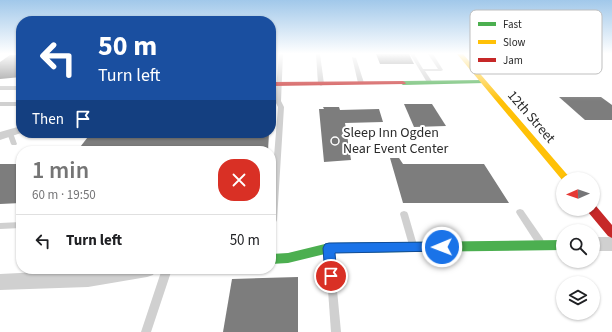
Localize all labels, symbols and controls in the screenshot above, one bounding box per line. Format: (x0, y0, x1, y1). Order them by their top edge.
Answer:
legend (470, 10, 602, 74)
text: Fast (503, 17, 522, 32)
text: 50 m (98, 26, 157, 66)
icon: left (32, 32, 84, 84)
text: Slow (503, 35, 526, 50)
text: Jam (503, 53, 523, 68)
text: Turn left (98, 63, 160, 88)
street label: 12th Street (502, 86, 560, 148)
icon: arrive (72, 108, 94, 130)
text: Then (32, 109, 64, 130)
place label: Sleep Inn Ogden Near Event Center (343, 123, 448, 159)
marker: Sleep Inn Ogden Near Event Center (330, 136, 340, 146)
text: 1 min (32, 153, 89, 188)
button: close (218, 159, 260, 201)
north arrow (556, 172, 600, 216)
map controls (556, 172, 600, 320)
text: 60 m · 19:50 (32, 186, 96, 204)
button: search (556, 224, 600, 268)
position arrow (421, 226, 463, 268)
icon: left (32, 230, 54, 252)
text: Turn left (66, 230, 122, 251)
text: 50 m (230, 230, 260, 251)
pin (314, 259, 348, 293)
icon: arrive (320, 265, 342, 287)
button: layers (556, 276, 600, 320)

